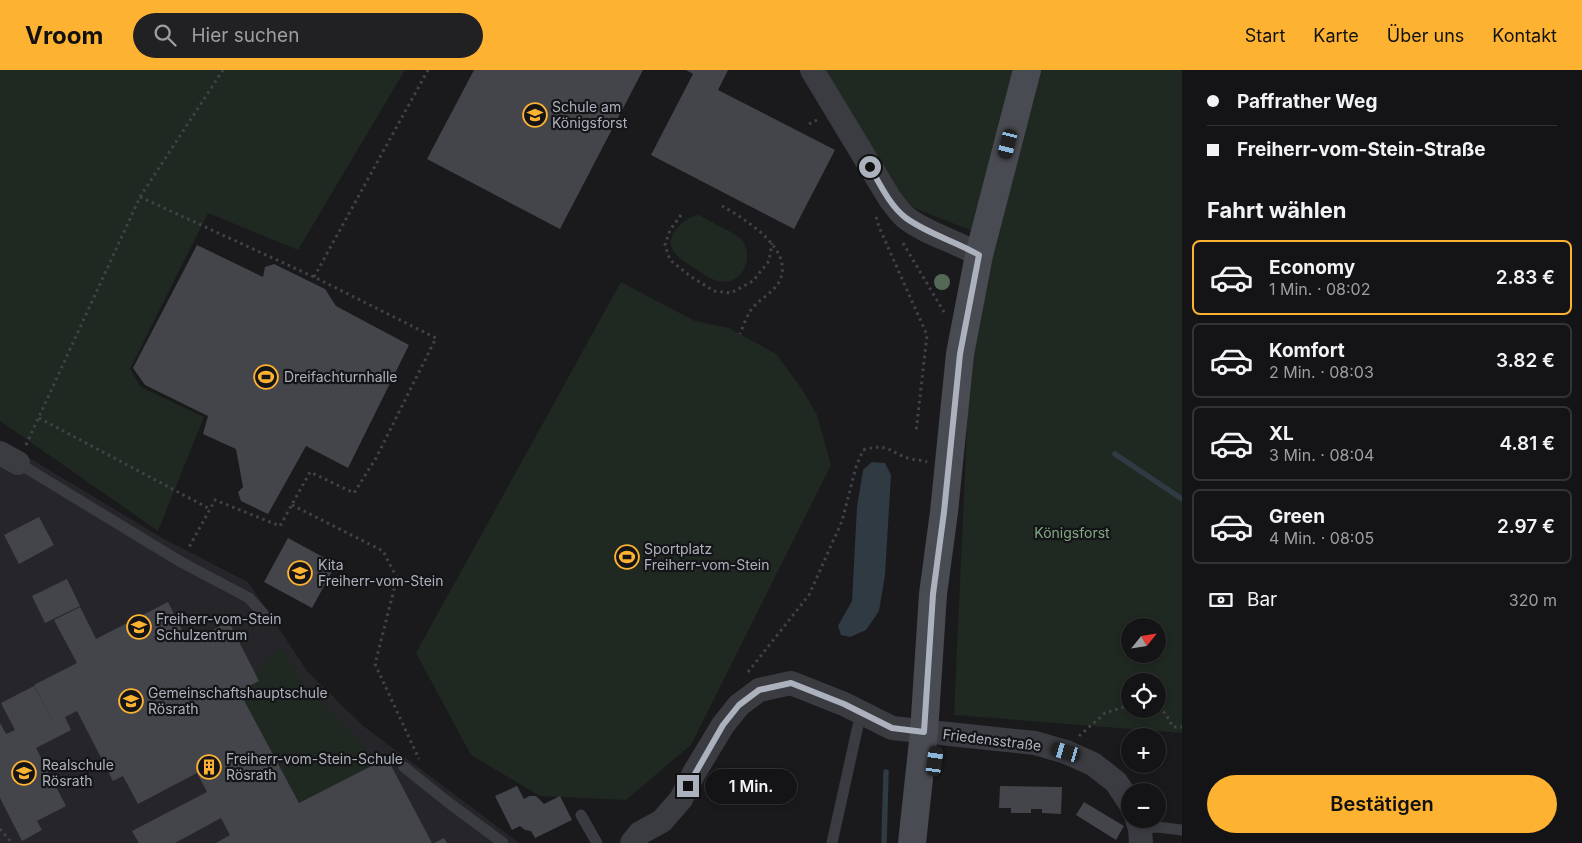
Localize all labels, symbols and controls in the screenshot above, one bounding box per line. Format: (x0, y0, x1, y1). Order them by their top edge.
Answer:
search box (133, 13, 483, 58)
text: Vroom (25, 21, 103, 50)
icon: search (151, 21, 179, 49)
text: Hier suchen (191, 24, 299, 47)
text: Start (1245, 25, 1285, 46)
text: Karte (1313, 25, 1359, 46)
text: Über uns (1387, 25, 1464, 46)
text: Kontakt (1492, 25, 1557, 46)
text: Paffrather Weg (1237, 90, 1377, 113)
place label: Schule am Königsforst (552, 98, 628, 131)
school or university icon: Schule am Königsforst (522, 102, 548, 128)
car (997, 128, 1018, 160)
text: Freiherr-vom-Stein-Straße (1237, 138, 1486, 161)
route start (859, 156, 881, 178)
text: Fahrt wählen (1207, 197, 1347, 223)
icon: car (1209, 255, 1254, 300)
text: Economy (1269, 256, 1355, 279)
text: 2.83 € (1496, 266, 1555, 289)
text: 1 Min. · 08:02 (1269, 279, 1370, 299)
icon: car (1209, 338, 1254, 383)
text: Komfort (1269, 339, 1345, 362)
text: 3.82 € (1496, 349, 1555, 372)
text: 2 Min. · 08:03 (1269, 362, 1374, 382)
sports icon: Dreifachturnhalle (253, 364, 279, 390)
place label: Dreifachturnhalle (284, 368, 398, 385)
icon: car (1209, 421, 1254, 466)
text: XL (1269, 422, 1294, 445)
text: 4.81 € (1500, 432, 1555, 455)
text: 3 Min. · 08:04 (1269, 445, 1374, 465)
icon: car (1209, 504, 1254, 549)
text: Green (1269, 505, 1325, 528)
text: 2.97 € (1497, 515, 1555, 538)
park label: Königsforst (1034, 524, 1110, 541)
text: 4 Min. · 08:05 (1269, 528, 1374, 548)
place label: Sportplatz Freiherr-vom-Stein (644, 540, 769, 573)
sports icon: Sportplatz Freiherr-vom-Stein (614, 544, 640, 570)
place label: Kita Freiherr-vom-Stein (318, 556, 443, 589)
school or university icon: Kita Freiherr-vom-Stein (287, 560, 313, 586)
icon: cash (1207, 586, 1235, 614)
text: Bar (1247, 588, 1277, 611)
text: 320 m (1509, 590, 1557, 610)
place label: Freiherr-vom-Stein Schulzentrum (156, 610, 281, 643)
school or university icon: Freiherr-vom-Stein Schulzentrum (126, 614, 152, 640)
north arrow (1121, 618, 1166, 662)
map controls (1121, 618, 1166, 828)
button: locate (1121, 673, 1166, 718)
place label: Gemeinschaftshauptschule Rösrath (148, 684, 328, 717)
school or university icon: Gemeinschaftshauptschule Rösrath (118, 688, 144, 714)
street label: Friedensstraße (942, 725, 1042, 754)
button: + (1121, 728, 1166, 773)
car (1049, 741, 1082, 763)
car (925, 745, 944, 777)
place label: Freiherr-vom-Stein-Schule Rösrath (226, 750, 403, 783)
building icon: Freiherr-vom-Stein-Schule Rösrath (196, 754, 222, 780)
place label: Realschule Rösrath (42, 756, 114, 789)
school or university icon: Realschule Rösrath (11, 760, 37, 786)
callout: 1 Min. (706, 768, 798, 804)
route end (677, 775, 699, 797)
button: Bestätigen (1207, 775, 1557, 833)
text: 1 Min. (729, 776, 773, 796)
button: − (1121, 783, 1166, 828)

